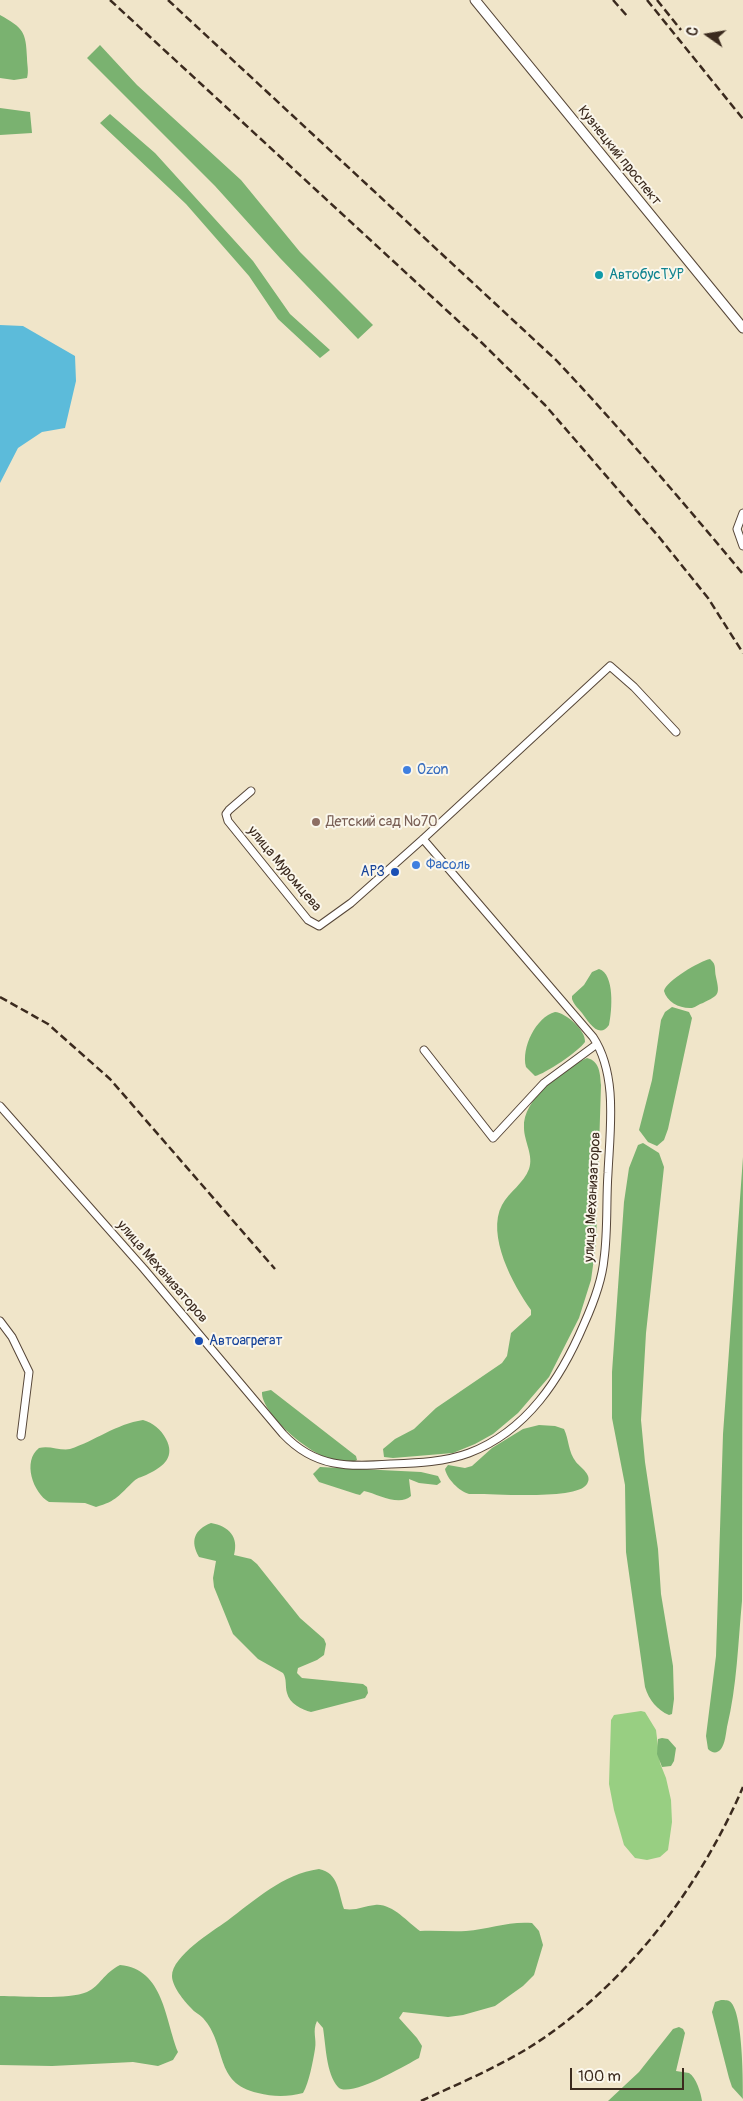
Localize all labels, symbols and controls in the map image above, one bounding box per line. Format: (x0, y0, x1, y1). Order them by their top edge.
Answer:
north arrow (683, 10, 733, 60)
text: С (684, 25, 702, 38)
street label: Кузнецкий проспект (574, 103, 664, 209)
place label: АвтобусТУР (609, 267, 684, 283)
marker: АвтобусТУР (593, 269, 605, 281)
place label: Ozon (417, 762, 448, 778)
marker: Ozon (401, 764, 413, 776)
place label: Детский сад №70 (326, 814, 438, 830)
marker: Детский сад №70 (310, 816, 322, 828)
street label: улица Муромцева (243, 823, 325, 915)
place label: Фасоль (426, 857, 470, 873)
marker: Фасоль (410, 859, 422, 871)
place label: АРЗ (361, 864, 385, 880)
marker: АРЗ (389, 866, 401, 878)
street label: улица Механизаторов (581, 1131, 605, 1263)
street label: улица Механизаторов (113, 1217, 211, 1327)
place label: Автоагрегат (209, 1333, 283, 1349)
marker: Автоагрегат (193, 1335, 205, 1347)
scale bar (573, 2058, 687, 2090)
text: 100 m (578, 2067, 621, 2086)

